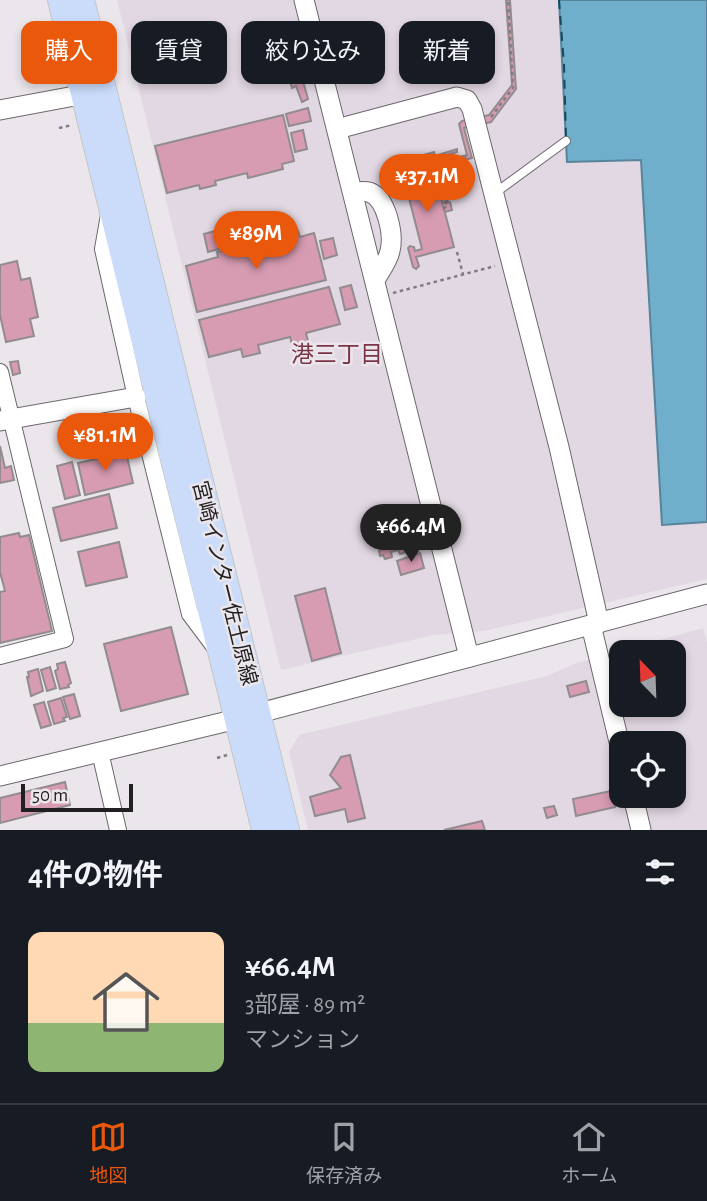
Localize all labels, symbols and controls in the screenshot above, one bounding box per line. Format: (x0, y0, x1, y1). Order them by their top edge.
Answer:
chip: 購入 (21, 21, 117, 84)
chip: 賃貸 (131, 21, 227, 84)
chip: 絞り込み (241, 21, 385, 84)
chip: 新着 (399, 21, 495, 84)
pin: ¥37.1M (370, 154, 484, 214)
text: ¥37.1M (395, 165, 459, 188)
pin: ¥89M (215, 212, 297, 271)
text: ¥89M (230, 222, 282, 245)
district label: 港三丁目 (291, 342, 383, 367)
pin: ¥81.1M (48, 414, 162, 473)
text: ¥81.1M (73, 424, 137, 447)
street label: 宮崎インター佐土原線 (189, 478, 261, 688)
pin: ¥66.4M (354, 504, 468, 564)
text: ¥66.4M (376, 515, 446, 538)
north arrow (609, 640, 686, 718)
map controls (609, 640, 686, 808)
button: locate (609, 731, 686, 808)
scale bar (21, 781, 133, 813)
text: 50 m (32, 786, 68, 805)
icon: filters (641, 853, 679, 891)
text: 4件の物件 (28, 861, 163, 891)
text: ¥66.4M (245, 952, 336, 982)
icon: home (84, 960, 168, 1044)
text: 3部屋 · 89 m² (245, 994, 365, 1017)
text: マンション (245, 1029, 360, 1052)
tab: 地図 (89, 1118, 127, 1188)
tab: 保存済み (306, 1118, 382, 1188)
tab: ホーム (561, 1118, 618, 1188)

